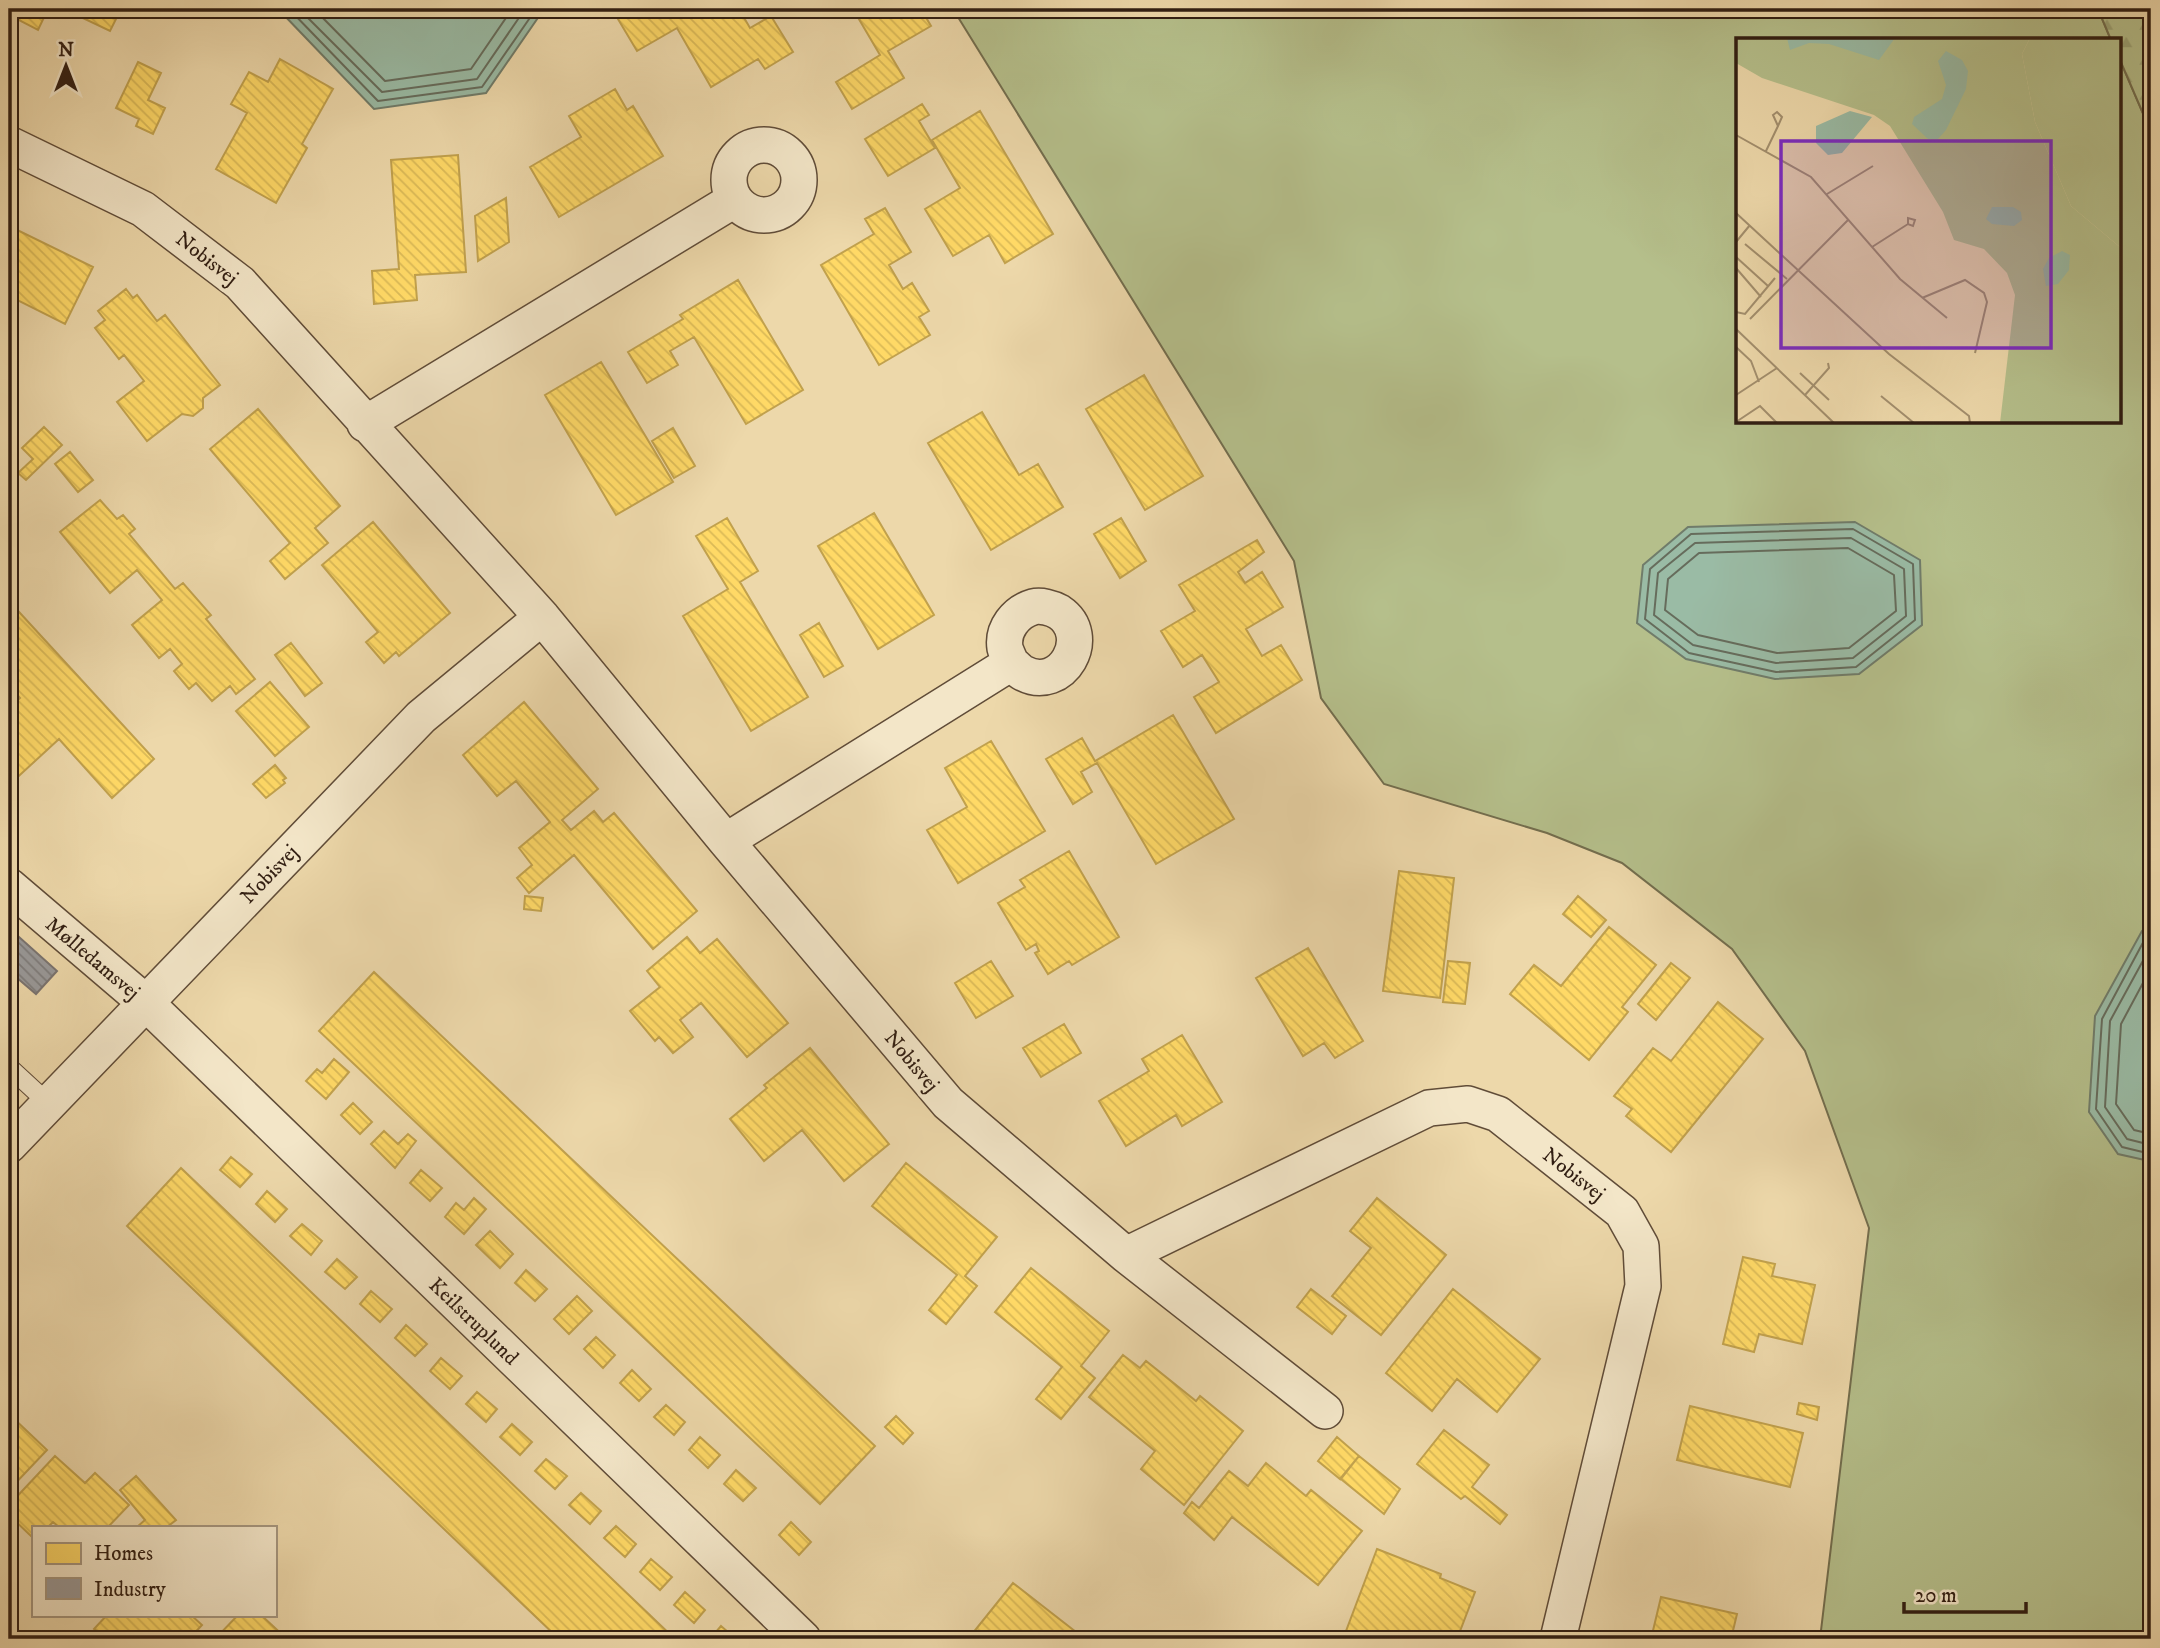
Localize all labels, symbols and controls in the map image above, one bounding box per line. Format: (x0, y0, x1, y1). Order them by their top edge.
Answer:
north arrow (32, 32, 102, 102)
inset map (1736, 38, 2122, 424)
text: N (58, 39, 74, 62)
street label: Nobisvej (170, 226, 243, 291)
street label: Nobisvej (235, 840, 304, 910)
street label: Mølledamsvej (40, 912, 145, 1006)
street label: Nobisvej (878, 1026, 944, 1098)
street label: Nobisvej (1537, 1142, 1610, 1207)
street label: Keilstruplund (423, 1272, 524, 1371)
legend (32, 1526, 276, 1616)
text: Homes (94, 1541, 153, 1567)
scale bar (1904, 1571, 2027, 1615)
text: Industry (94, 1577, 167, 1603)
text: 20 m (1915, 1583, 1957, 1609)

